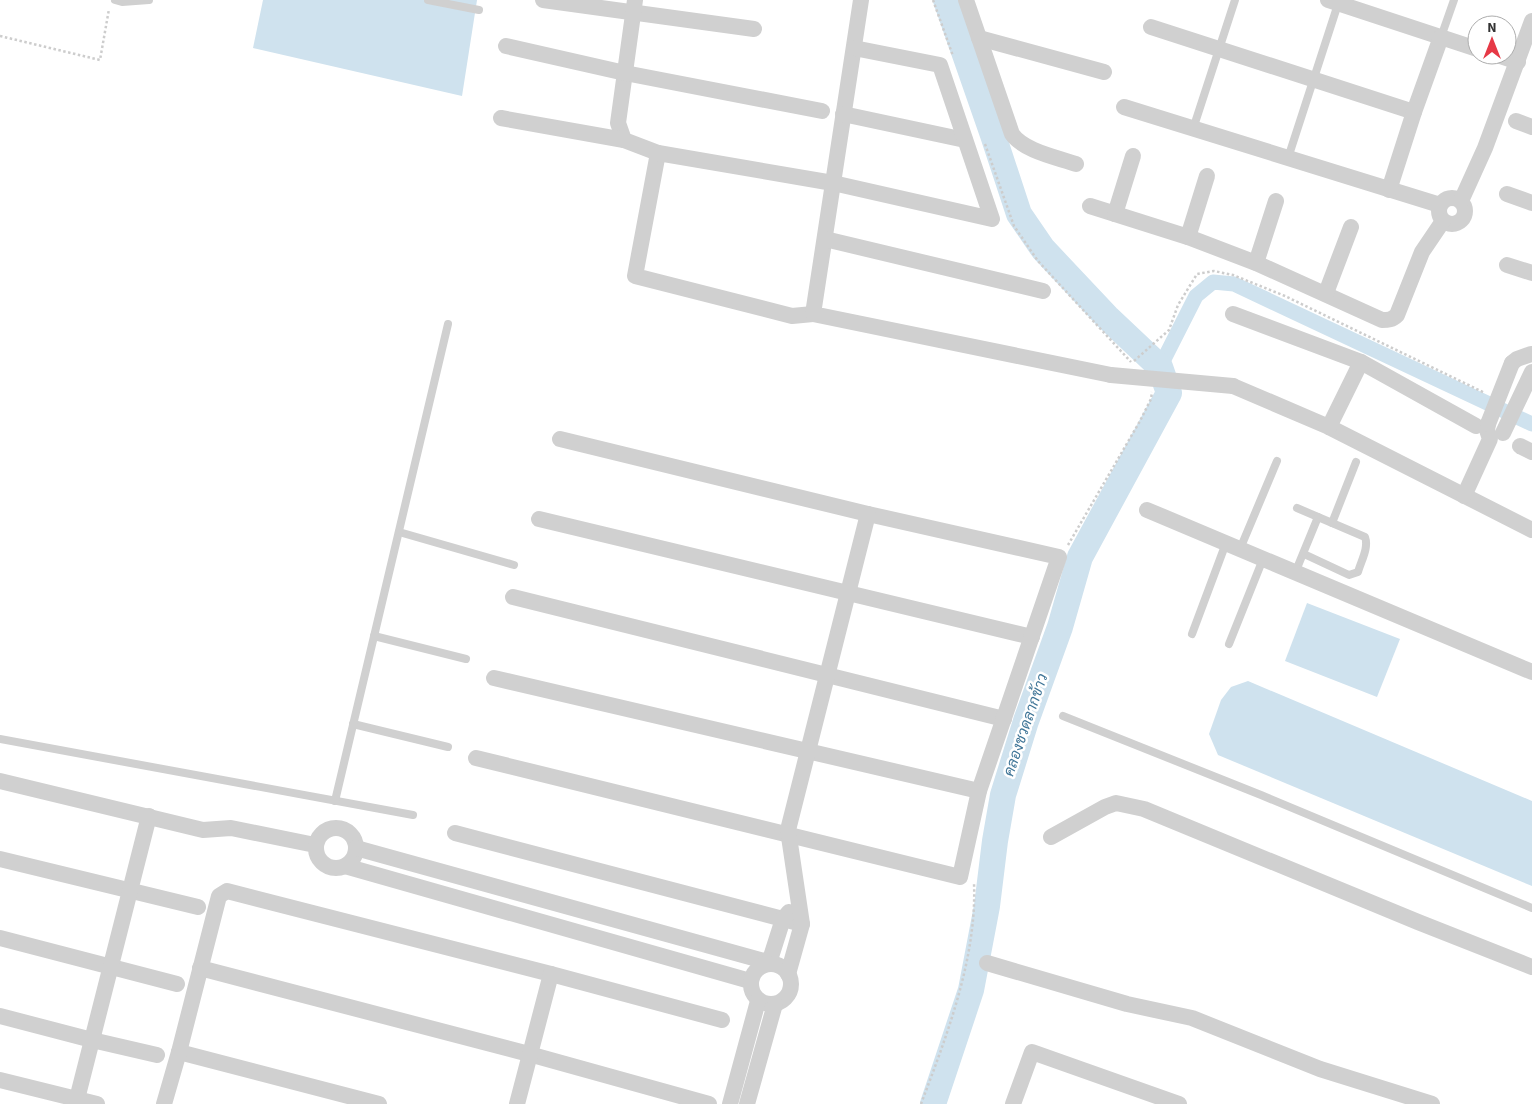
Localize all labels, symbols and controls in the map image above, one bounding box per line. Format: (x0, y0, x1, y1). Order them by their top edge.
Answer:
north arrow (1467, 15, 1517, 65)
text: N (1487, 18, 1497, 38)
water label: คลองชวดลากข้าว (999, 670, 1054, 779)

